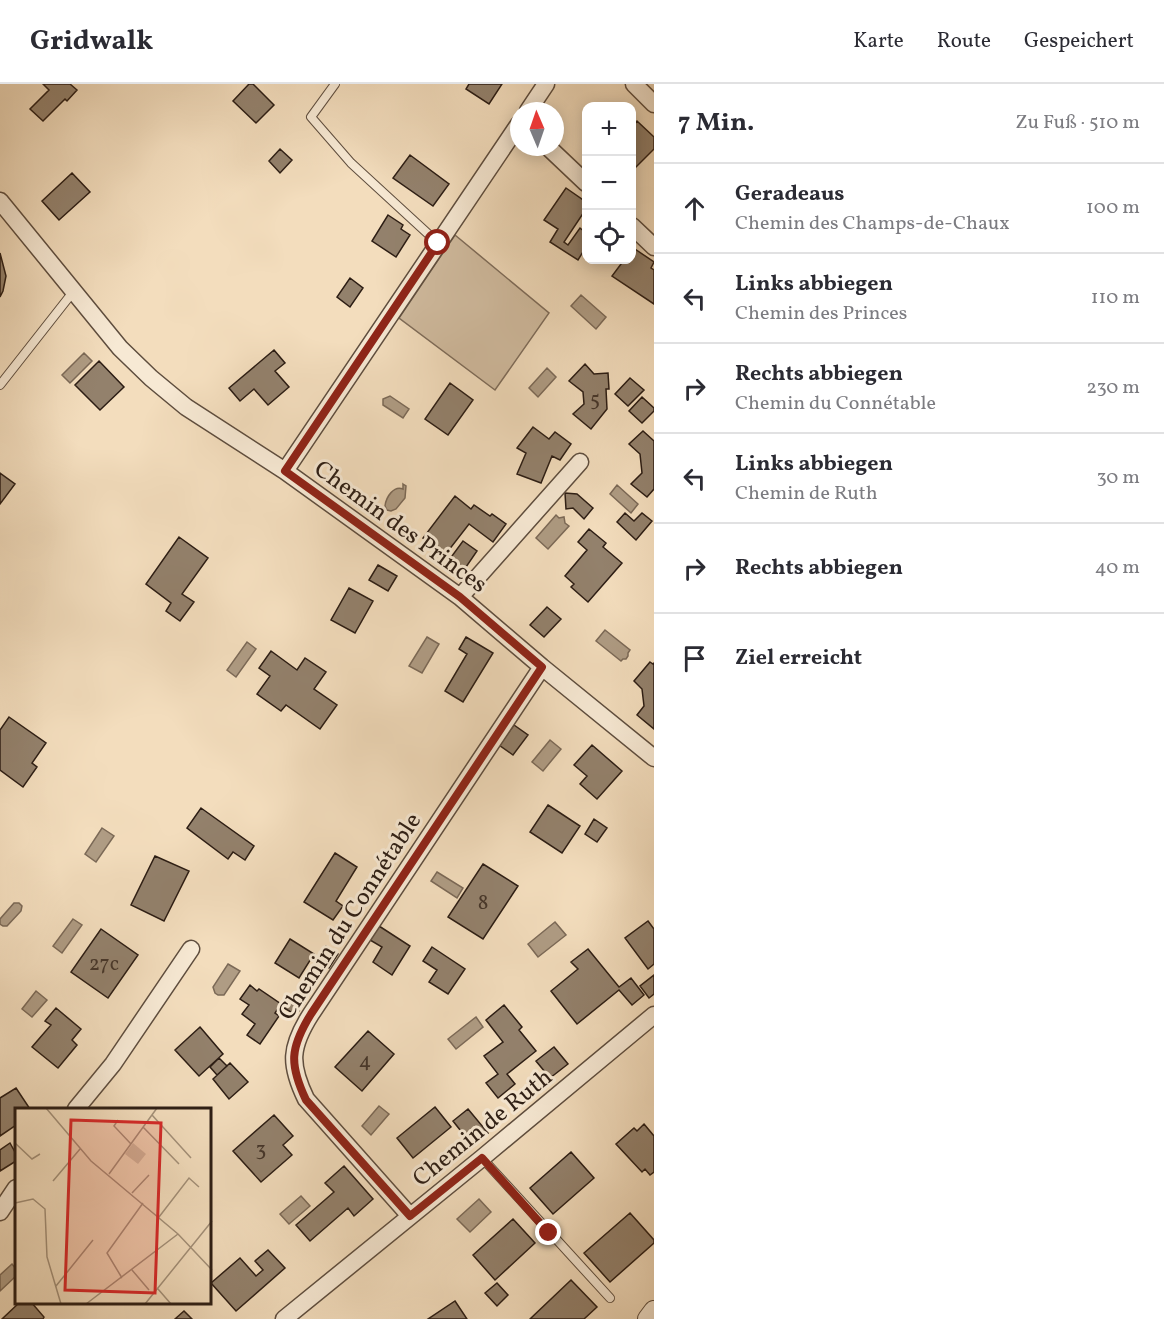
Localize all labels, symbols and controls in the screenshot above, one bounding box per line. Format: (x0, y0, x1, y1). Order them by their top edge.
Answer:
text: Gridwalk (30, 22, 153, 61)
text: Karte (853, 27, 904, 56)
text: Route (937, 27, 991, 56)
text: Gespeichert (1024, 27, 1134, 56)
north arrow (510, 102, 564, 156)
map controls (582, 102, 636, 264)
button: + (582, 102, 636, 156)
text: 7 Min. (678, 105, 754, 141)
text: Zu Fuß · 510 m (1015, 109, 1140, 137)
button: − (582, 156, 636, 210)
text: Geradeaus (735, 179, 845, 210)
icon: ahead (678, 192, 711, 225)
text: 100 m (1086, 194, 1140, 222)
button: locate (582, 210, 636, 264)
text: Chemin des Champs-de-Chaux (735, 210, 1010, 238)
route start (424, 229, 450, 255)
text: Links abbiegen (735, 269, 893, 300)
icon: left (678, 282, 711, 315)
text: 110 m (1091, 284, 1140, 312)
text: Chemin des Princes (735, 300, 907, 328)
text: Rechts abbiegen (735, 359, 903, 390)
icon: right (678, 372, 711, 405)
text: 230 m (1086, 374, 1140, 402)
house number: 5 (590, 385, 600, 414)
text: Chemin du Connétable (735, 390, 936, 418)
text: Links abbiegen (735, 449, 893, 480)
street label: Chemin des Princes (306, 453, 493, 602)
icon: left (678, 462, 711, 495)
text: 30 m (1096, 464, 1140, 492)
text: Chemin de Ruth (735, 480, 878, 508)
icon: right (678, 552, 711, 585)
text: Rechts abbiegen (735, 553, 903, 584)
text: 40 m (1095, 554, 1140, 582)
icon: arrive (678, 642, 711, 675)
text: Ziel erreicht (735, 643, 862, 674)
street label: Chemin du Connétable (271, 807, 431, 1027)
house number: 8 (478, 889, 488, 918)
house number: 27c (89, 950, 119, 979)
house number: 4 (359, 1047, 371, 1076)
street label: Chemin de Ruth (406, 1061, 561, 1196)
inset map (15, 1108, 212, 1304)
house number: 3 (256, 1135, 266, 1164)
route end (535, 1219, 561, 1245)

